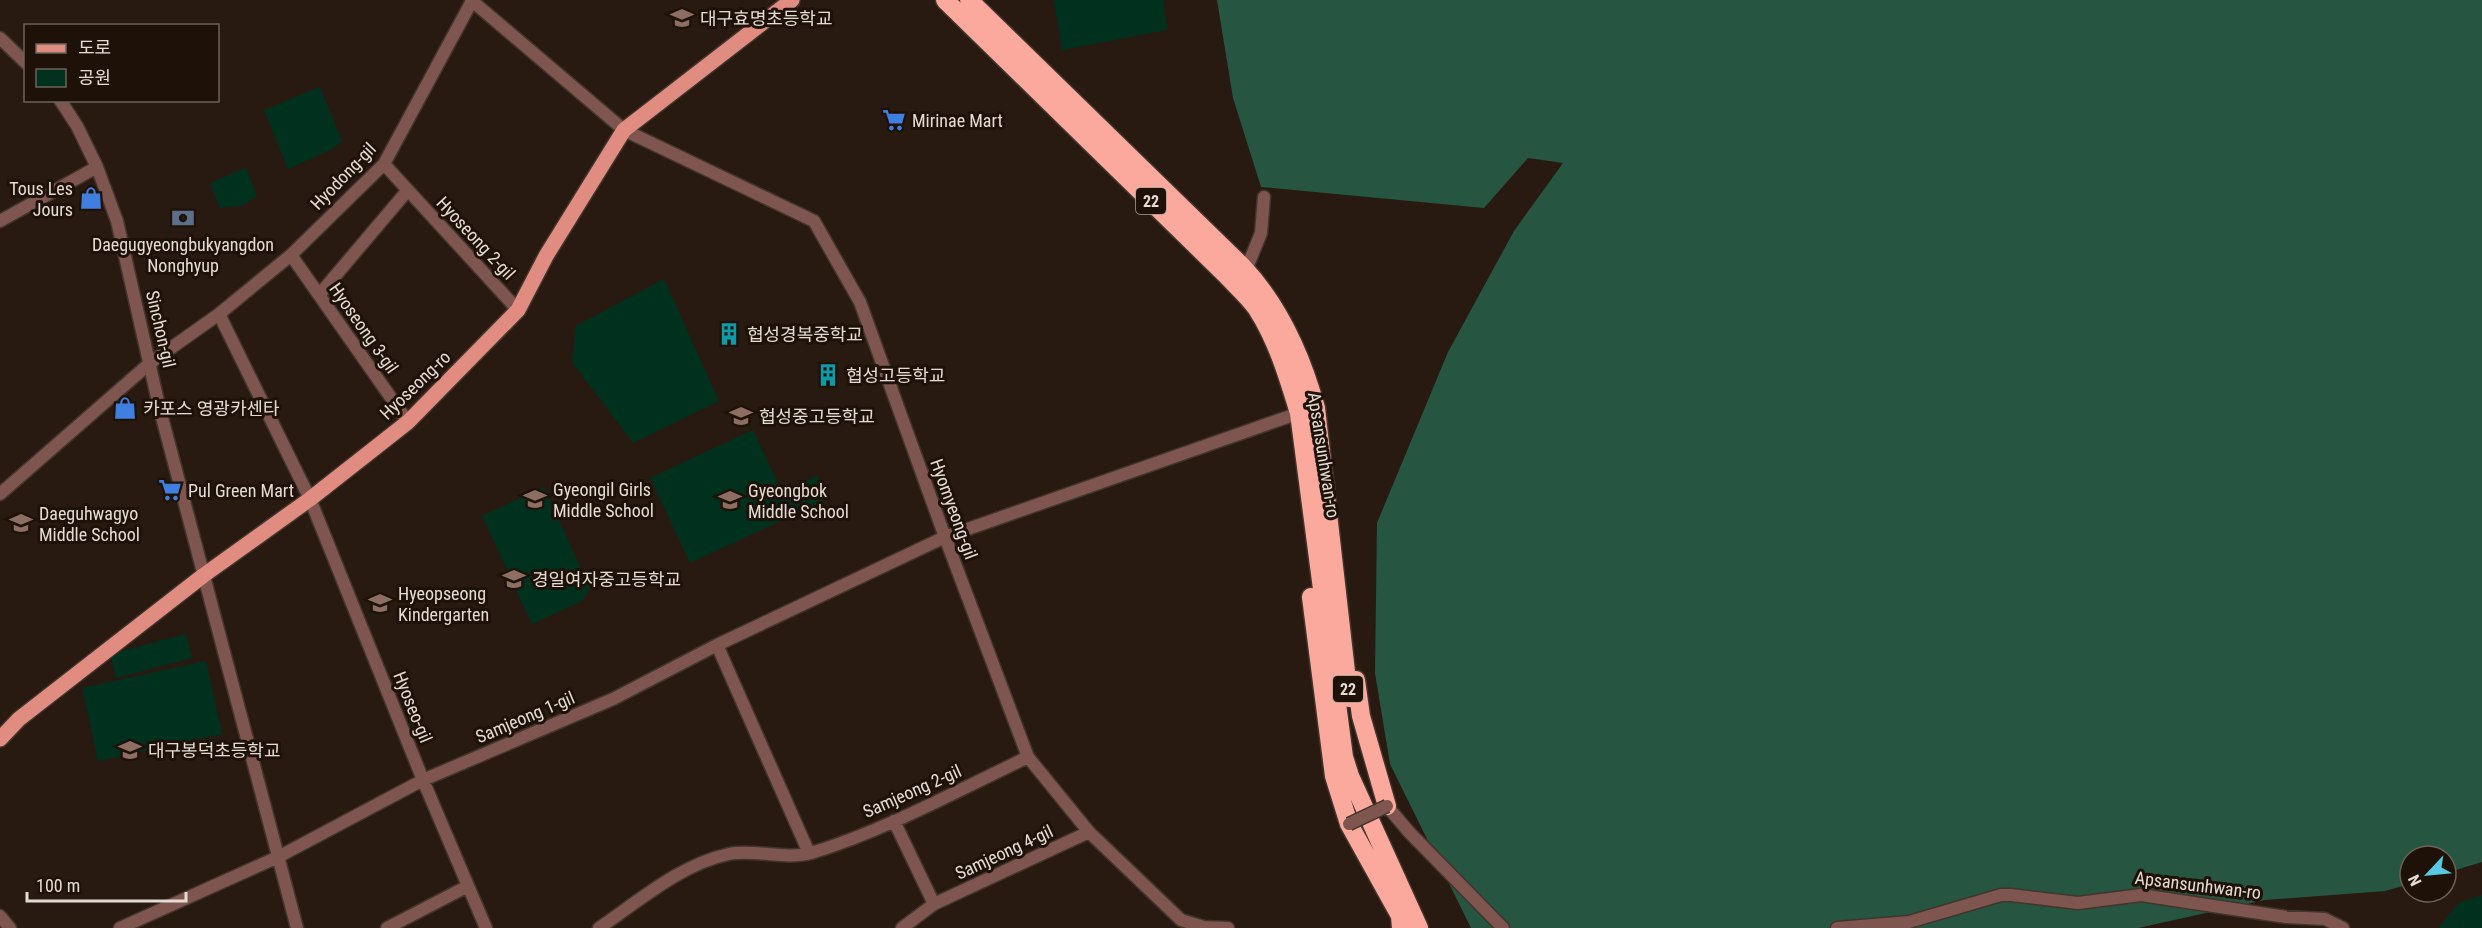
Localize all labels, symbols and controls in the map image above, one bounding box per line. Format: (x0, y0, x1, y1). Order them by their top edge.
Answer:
school or university icon: 대구효명초등학교 (669, 5, 695, 31)
place label: 대구효명초등학교 (700, 8, 832, 29)
legend (24, 24, 219, 102)
text: 도로 (78, 37, 111, 58)
text: 공원 (78, 67, 111, 88)
supermarket icon: Mirinae Mart (881, 107, 907, 133)
place label: Mirinae Mart (912, 110, 1003, 131)
street label: Hyodong-gil (306, 138, 380, 214)
place label: Tous Les Jours (9, 178, 73, 220)
shop icon: Tous Les Jours (78, 185, 104, 211)
road number: 22 (1136, 188, 1166, 214)
street label: Hyoseong 2-gil (432, 192, 520, 284)
bank icon: Daegugyeongbukyangdon Nonghyup (170, 205, 196, 231)
place label: Daegugyeongbukyangdon Nonghyup (92, 234, 274, 276)
street label: Hyoseong 3-gil (325, 279, 403, 377)
street label: Sinchon-gil (142, 288, 180, 370)
building icon: 협성경복중학교 (716, 321, 742, 347)
place label: 협성경복중학교 (747, 324, 863, 345)
street label: Hyoseong-ro (375, 346, 455, 424)
building icon: 협성고등학교 (815, 362, 841, 388)
place label: 협성고등학교 (846, 365, 945, 386)
street label: Apsansunhwan-ro (1304, 391, 1344, 519)
shop icon: 카포스 영광카센타 (112, 395, 138, 421)
place label: 카포스 영광카센타 (143, 398, 280, 419)
school or university icon: 협성중고등학교 (728, 403, 754, 429)
place label: 협성중고등학교 (759, 406, 875, 427)
street label: Hyomyeong-gil (926, 456, 982, 562)
supermarket icon: Pul Green Mart (157, 477, 183, 503)
place label: Gyeongil Girls Middle School (553, 479, 654, 521)
place label: Pul Green Mart (188, 480, 294, 501)
place label: Gyeongbok Middle School (748, 480, 849, 522)
school or university icon: Gyeongil Girls Middle School (522, 486, 548, 512)
school or university icon: Gyeongbok Middle School (717, 487, 743, 513)
place label: Daeguhwagyo Middle School (39, 503, 140, 545)
school or university icon: Daeguhwagyo Middle School (8, 510, 34, 536)
school or university icon: 경일여자중고등학교 (501, 566, 527, 592)
place label: 경일여자중고등학교 (532, 569, 681, 590)
place label: Hyeopseong Kindergarten (398, 583, 489, 625)
school or university icon: Hyeopseong Kindergarten (367, 590, 393, 616)
street label: Hyoseo-gil (389, 668, 437, 746)
road number: 22 (1333, 676, 1363, 702)
street label: Samjeong 1-gil (472, 687, 578, 747)
school or university icon: 대구봉덕초등학교 (117, 737, 143, 763)
place label: 대구봉덕초등학교 (148, 740, 280, 761)
street label: Samjeong 2-gil (860, 760, 964, 822)
street label: Samjeong 4-gil (952, 820, 1056, 884)
north arrow (2398, 844, 2458, 904)
scale bar (27, 865, 186, 903)
street label: Apsansunhwan-ro (2134, 867, 2262, 903)
text: N (2404, 872, 2426, 889)
text: 100 m (36, 875, 80, 896)

